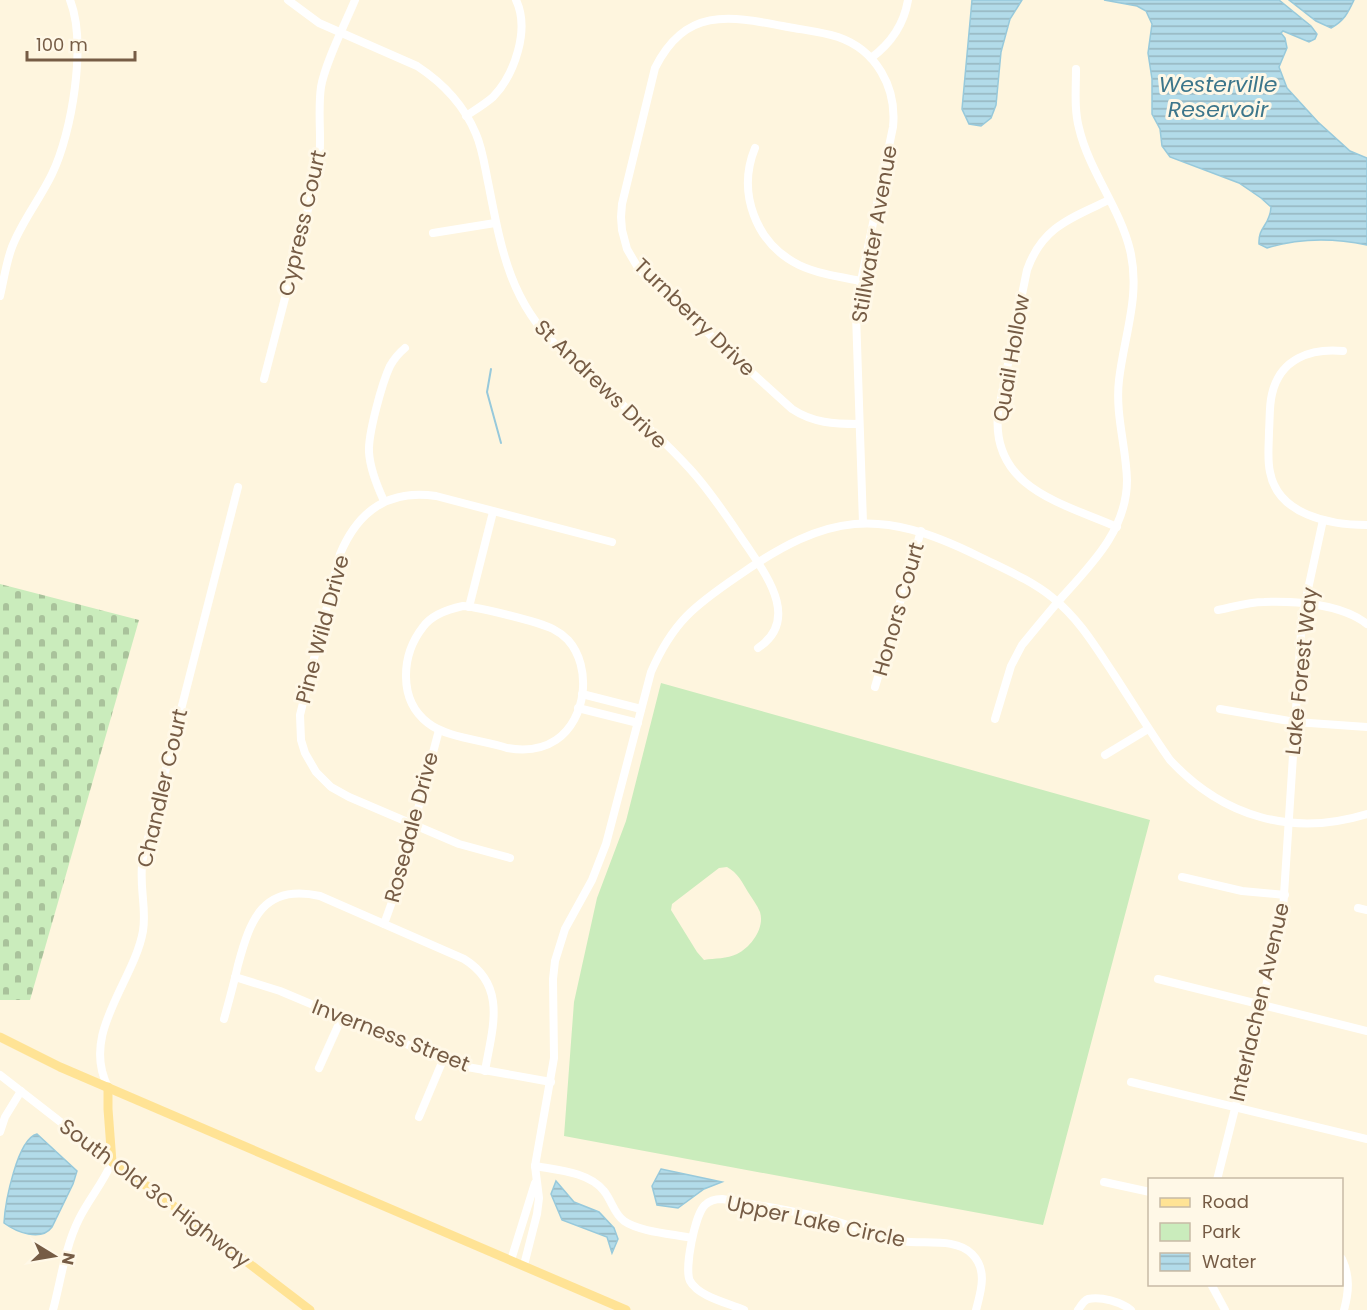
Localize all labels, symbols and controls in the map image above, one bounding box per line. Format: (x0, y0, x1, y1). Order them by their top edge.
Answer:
scale bar (27, 24, 135, 62)
text: 100 m (36, 32, 88, 57)
water label: Westerville Reservoir (1159, 69, 1277, 125)
street label: Stillwater Avenue (844, 143, 904, 325)
street label: Cypress Court (271, 147, 333, 299)
street label: Turnberry Drive (628, 251, 762, 383)
street label: Quail Hollow (986, 292, 1036, 424)
street label: St Andrews Drive (528, 313, 674, 455)
street label: Honors Court (865, 539, 931, 679)
street label: Pine Wild Drive (288, 552, 356, 706)
street label: Lake Forest Way (1278, 586, 1324, 756)
street label: Chandler Court (130, 706, 194, 870)
street label: Rosedale Drive (377, 748, 445, 906)
street label: Interlachen Avenue (1222, 900, 1296, 1104)
street label: Inverness Street (308, 992, 474, 1078)
street label: South Old 3C Highway (54, 1112, 257, 1275)
legend (1148, 1178, 1343, 1286)
street label: Upper Lake Circle (724, 1188, 908, 1254)
text: Road (1202, 1189, 1249, 1214)
text: Park (1202, 1219, 1241, 1244)
north arrow (24, 1226, 84, 1286)
text: Water (1202, 1249, 1256, 1274)
text: N (56, 1251, 81, 1267)

